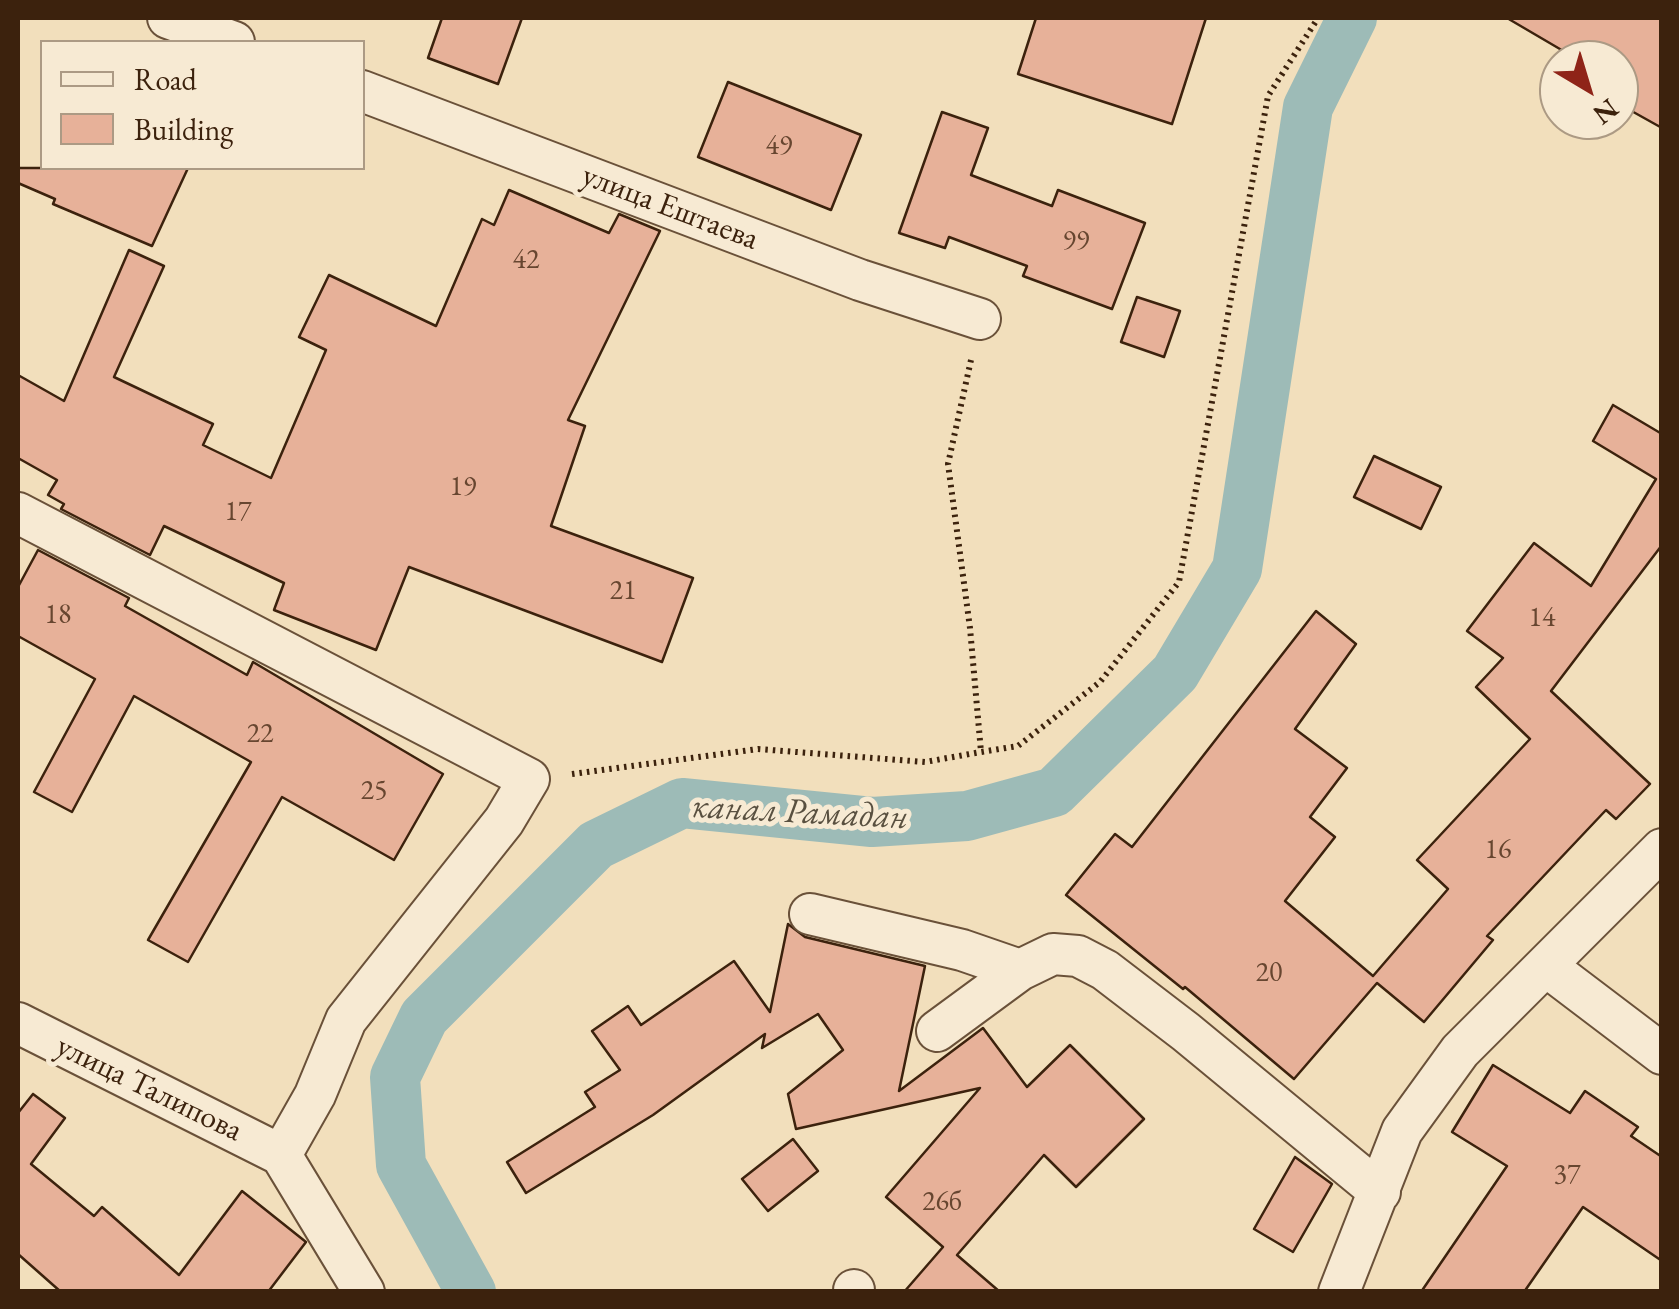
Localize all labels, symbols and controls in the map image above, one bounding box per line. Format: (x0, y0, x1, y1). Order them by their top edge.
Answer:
legend (40, 40, 365, 170)
north arrow (1539, 40, 1639, 140)
text: Road (134, 60, 197, 99)
text: N (1586, 91, 1626, 133)
text: Building (134, 110, 233, 149)
house number: 49 (766, 129, 792, 163)
street label: улица Ештаева (576, 157, 764, 259)
house number: 99 (1063, 224, 1089, 258)
house number: 42 (513, 243, 539, 277)
house number: 19 (450, 470, 476, 504)
house number: 17 (225, 495, 251, 529)
house number: 21 (610, 574, 636, 608)
house number: 18 (45, 598, 71, 632)
house number: 14 (1529, 601, 1555, 635)
house number: 22 (247, 717, 273, 751)
house number: 25 (361, 774, 387, 808)
water label: канал Рамадан (691, 786, 909, 840)
house number: 16 (1485, 833, 1511, 867)
house number: 20 (1256, 956, 1282, 990)
street label: улица Талипова (50, 1027, 248, 1151)
house number: 37 (1554, 1158, 1580, 1192)
house number: 26б (922, 1185, 962, 1219)

